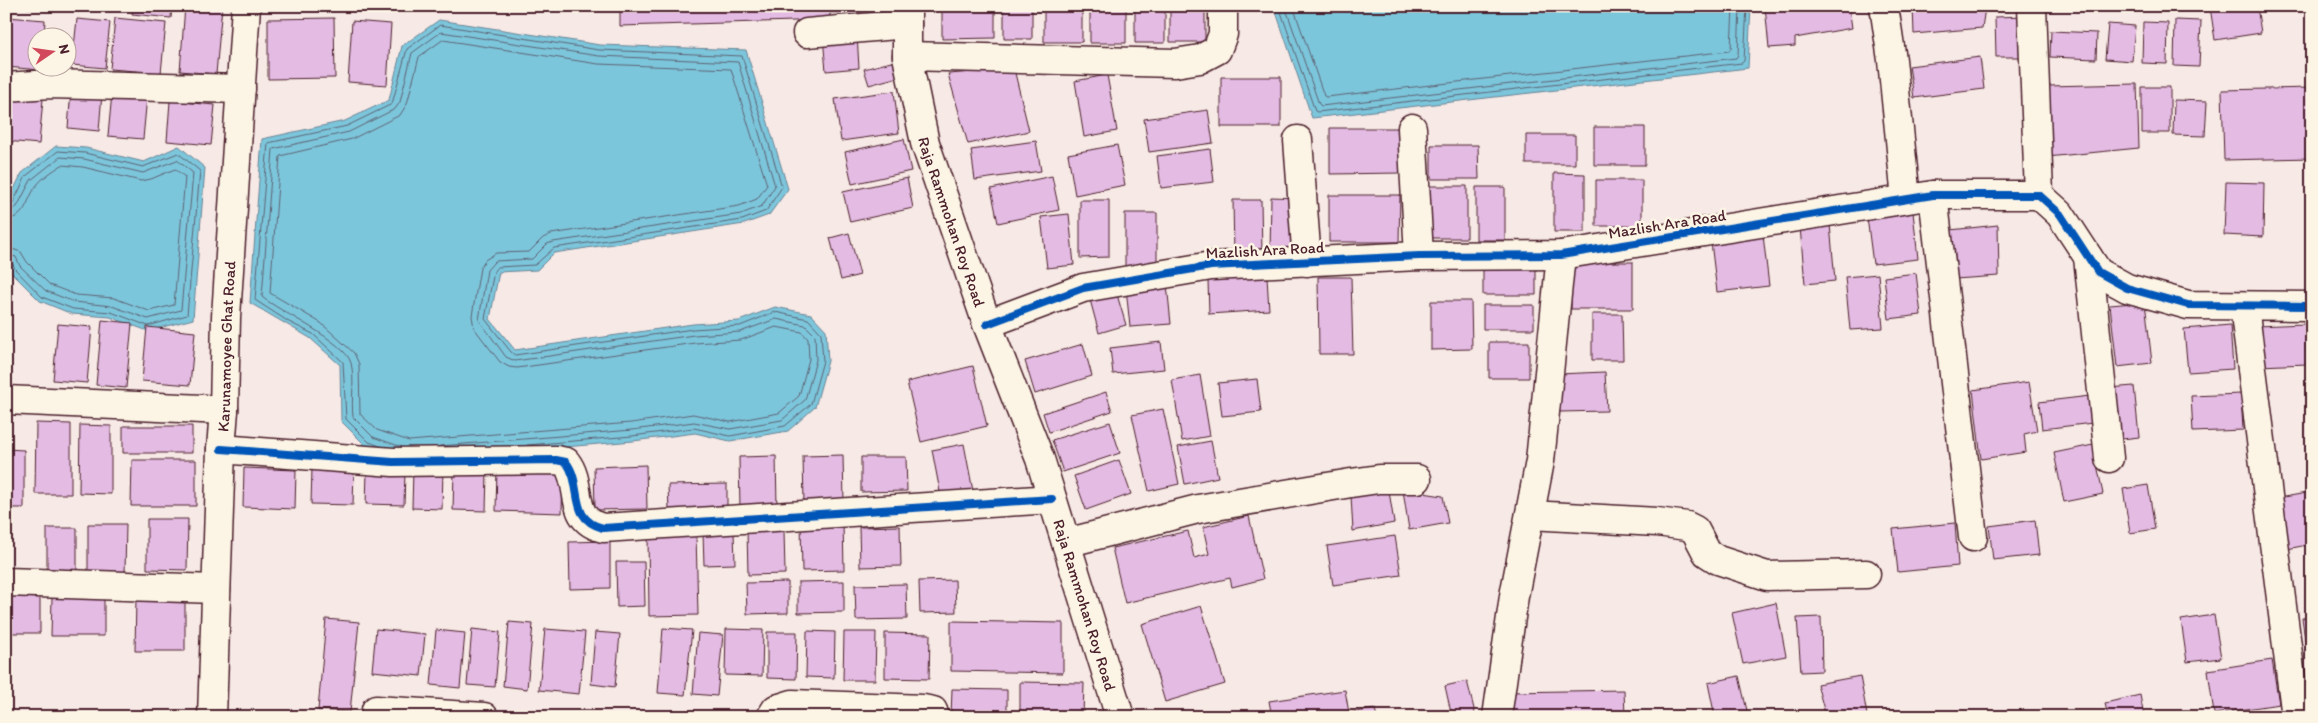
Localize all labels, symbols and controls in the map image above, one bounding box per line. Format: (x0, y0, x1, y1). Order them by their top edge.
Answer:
north arrow (28, 28, 78, 78)
text: N (55, 43, 74, 56)
street label: Raja Rammohan Roy Road (914, 135, 990, 309)
street label: Mazlish Ara Road (1607, 205, 1727, 243)
street label: Mazlish Ara Road (1205, 237, 1325, 263)
street label: Karunamoyee Ghat Road (213, 260, 239, 432)
street label: Raja Rammohan Roy Road (1050, 517, 1121, 693)

